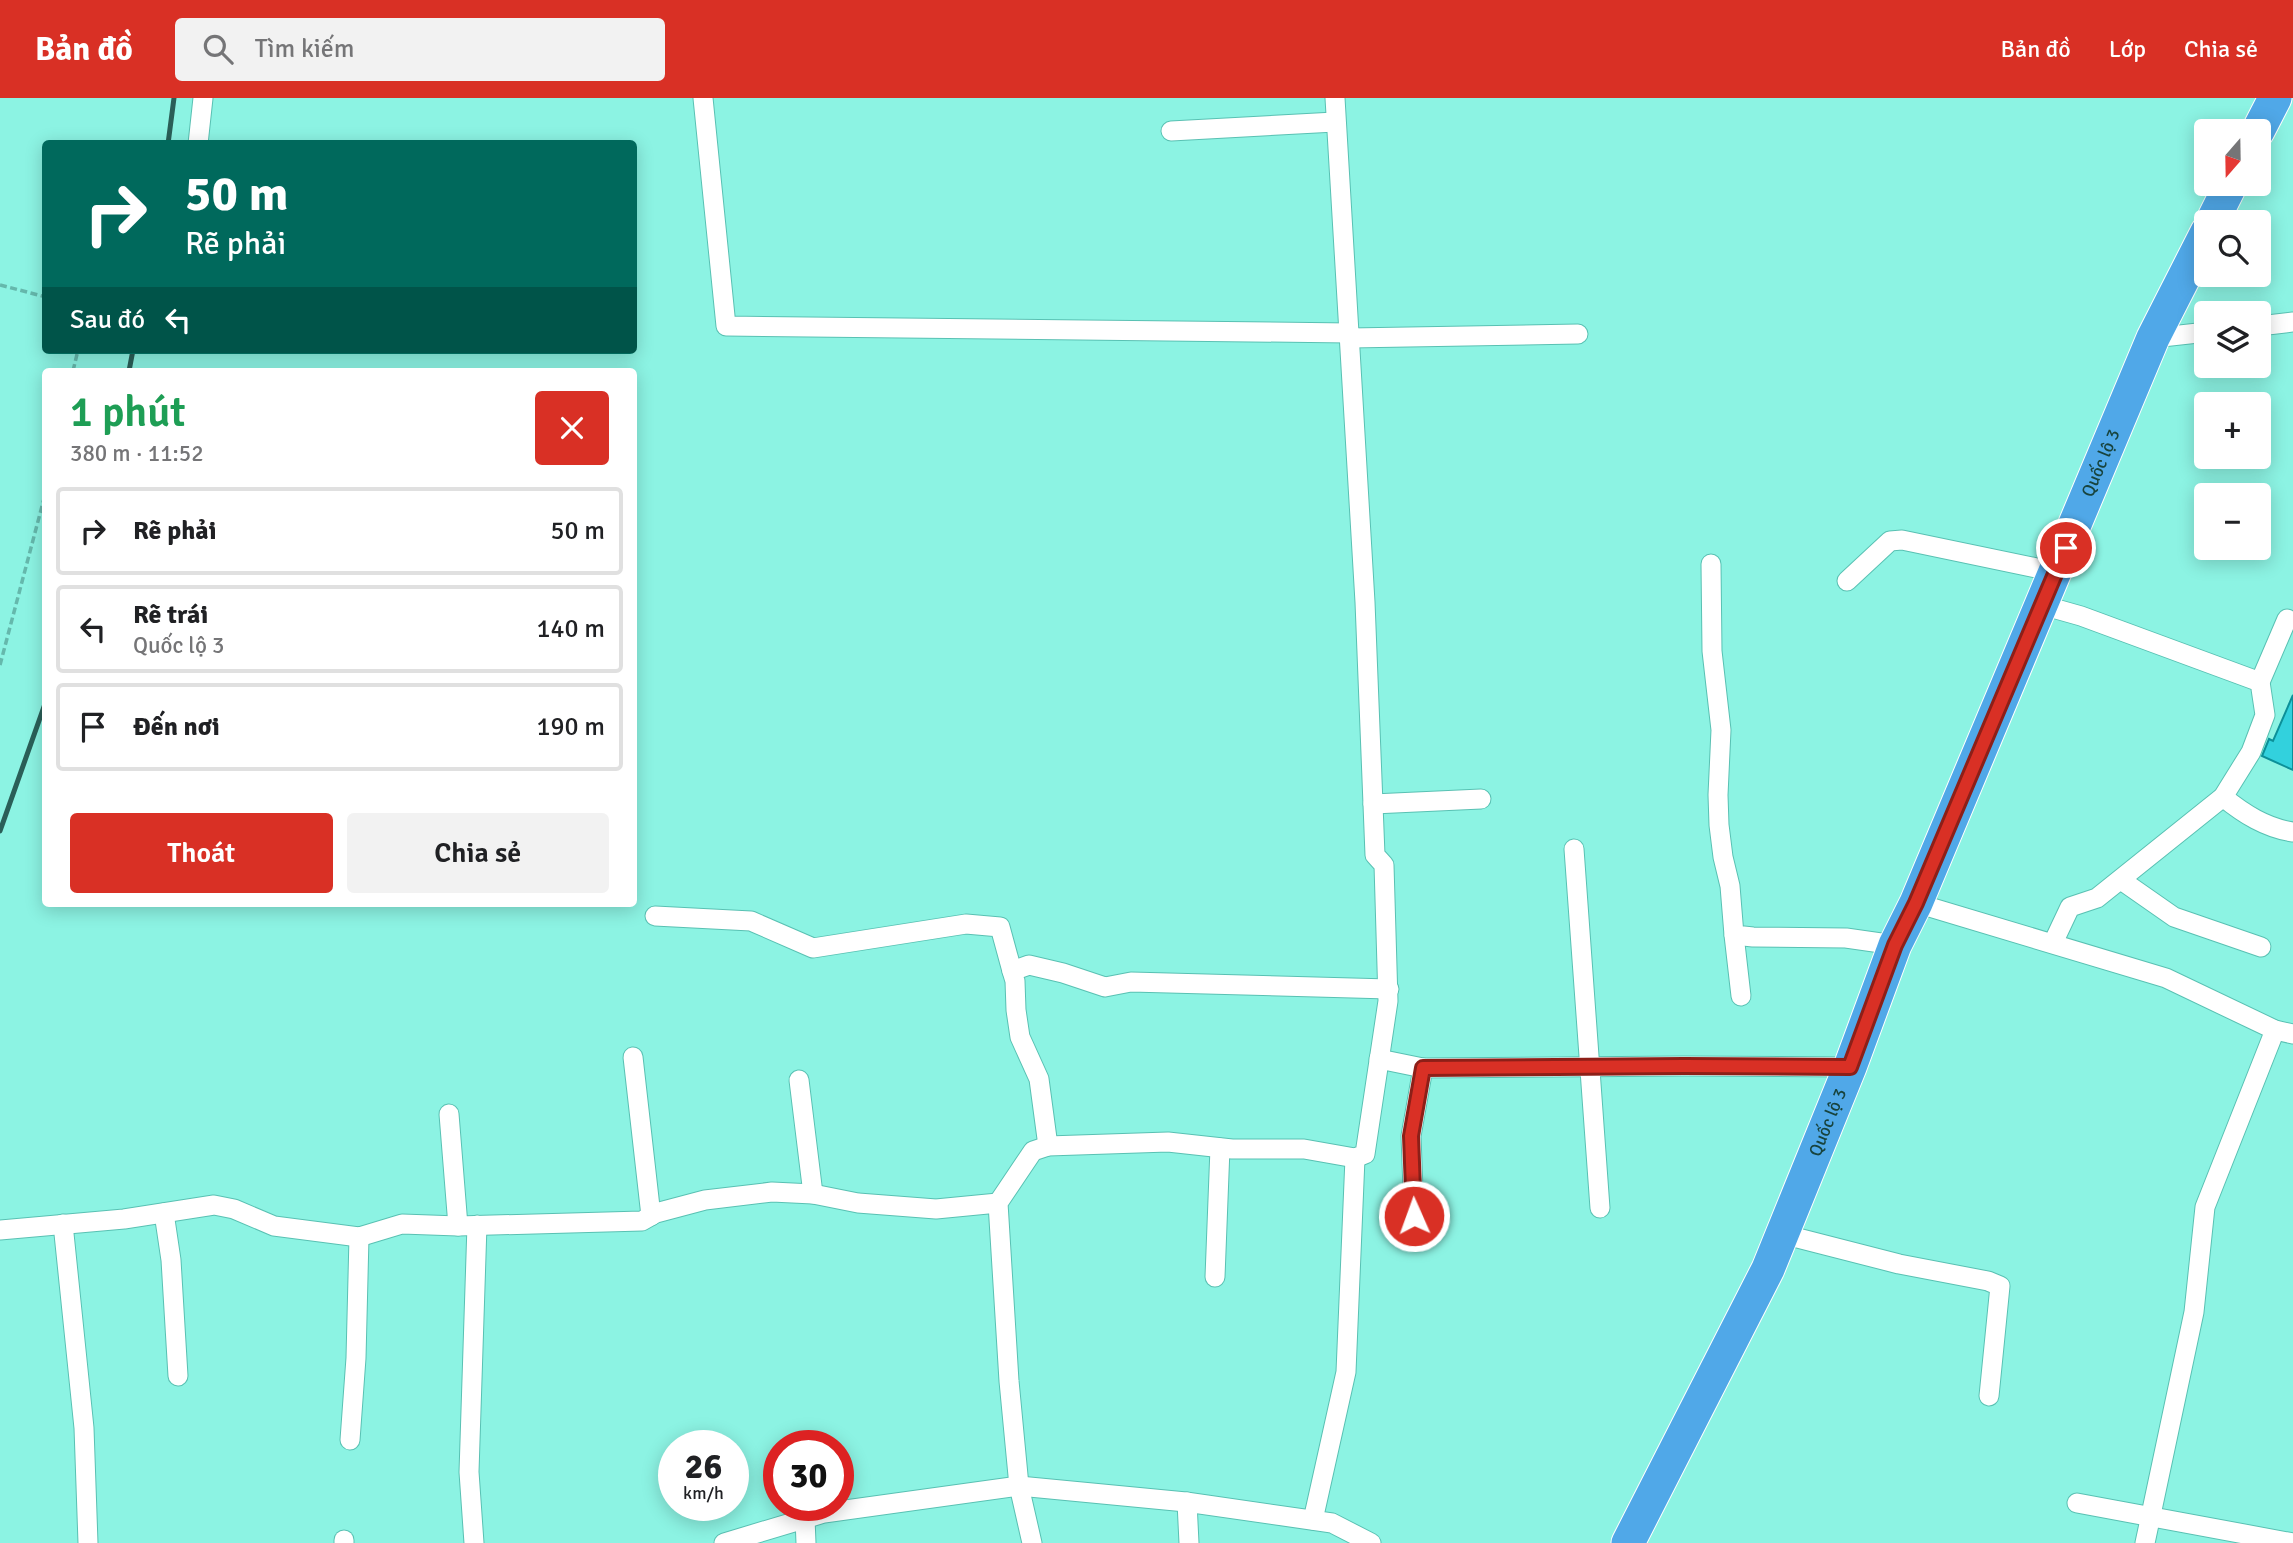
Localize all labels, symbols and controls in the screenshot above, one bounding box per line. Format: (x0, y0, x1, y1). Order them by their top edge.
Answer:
search box (175, 18, 665, 81)
text: Bản đồ (35, 29, 133, 70)
icon: search (199, 30, 237, 68)
text: Tìm kiếm (255, 33, 355, 65)
text: Bản đồ (2000, 34, 2071, 64)
text: Lớp (2109, 34, 2146, 64)
text: Chia sẻ (2184, 34, 2258, 64)
north arrow (2194, 119, 2272, 196)
map controls (2194, 119, 2271, 560)
text: 50 m (185, 164, 288, 224)
icon: right (70, 168, 161, 259)
button: search (2194, 210, 2271, 287)
text: Rẽ phải (185, 224, 286, 263)
icon: left (159, 301, 197, 339)
button: layers (2194, 301, 2271, 378)
text: Sau đó (70, 304, 145, 336)
text: 1 phút (70, 387, 185, 438)
button: close (535, 391, 609, 465)
button: + (2194, 392, 2271, 469)
street label: Quốc lộ 3 (2077, 426, 2125, 500)
text: 380 m · 11:52 (70, 439, 204, 468)
button: − (2194, 483, 2271, 560)
icon: right (74, 512, 112, 550)
text: Rẽ phải (133, 515, 217, 547)
text: 50 m (550, 515, 605, 547)
pin (2036, 518, 2096, 578)
icon: arrive (2047, 529, 2085, 567)
text: Rẽ trái (133, 599, 208, 631)
icon: left (74, 610, 112, 648)
text: 140 m (536, 613, 605, 645)
text: Quốc lộ 3 (133, 631, 224, 660)
icon: arrive (74, 708, 112, 746)
text: Đến nơi (133, 711, 220, 743)
text: 190 m (536, 711, 605, 743)
button: Thoát (70, 813, 333, 893)
button: Chia sẻ (347, 813, 609, 893)
street label: Quốc lộ 3 (1804, 1085, 1851, 1160)
position arrow (1377, 1179, 1451, 1253)
speed limit sign: 30 (763, 1430, 854, 1521)
text: 26 (685, 1445, 722, 1488)
text: km/h (683, 1482, 724, 1504)

